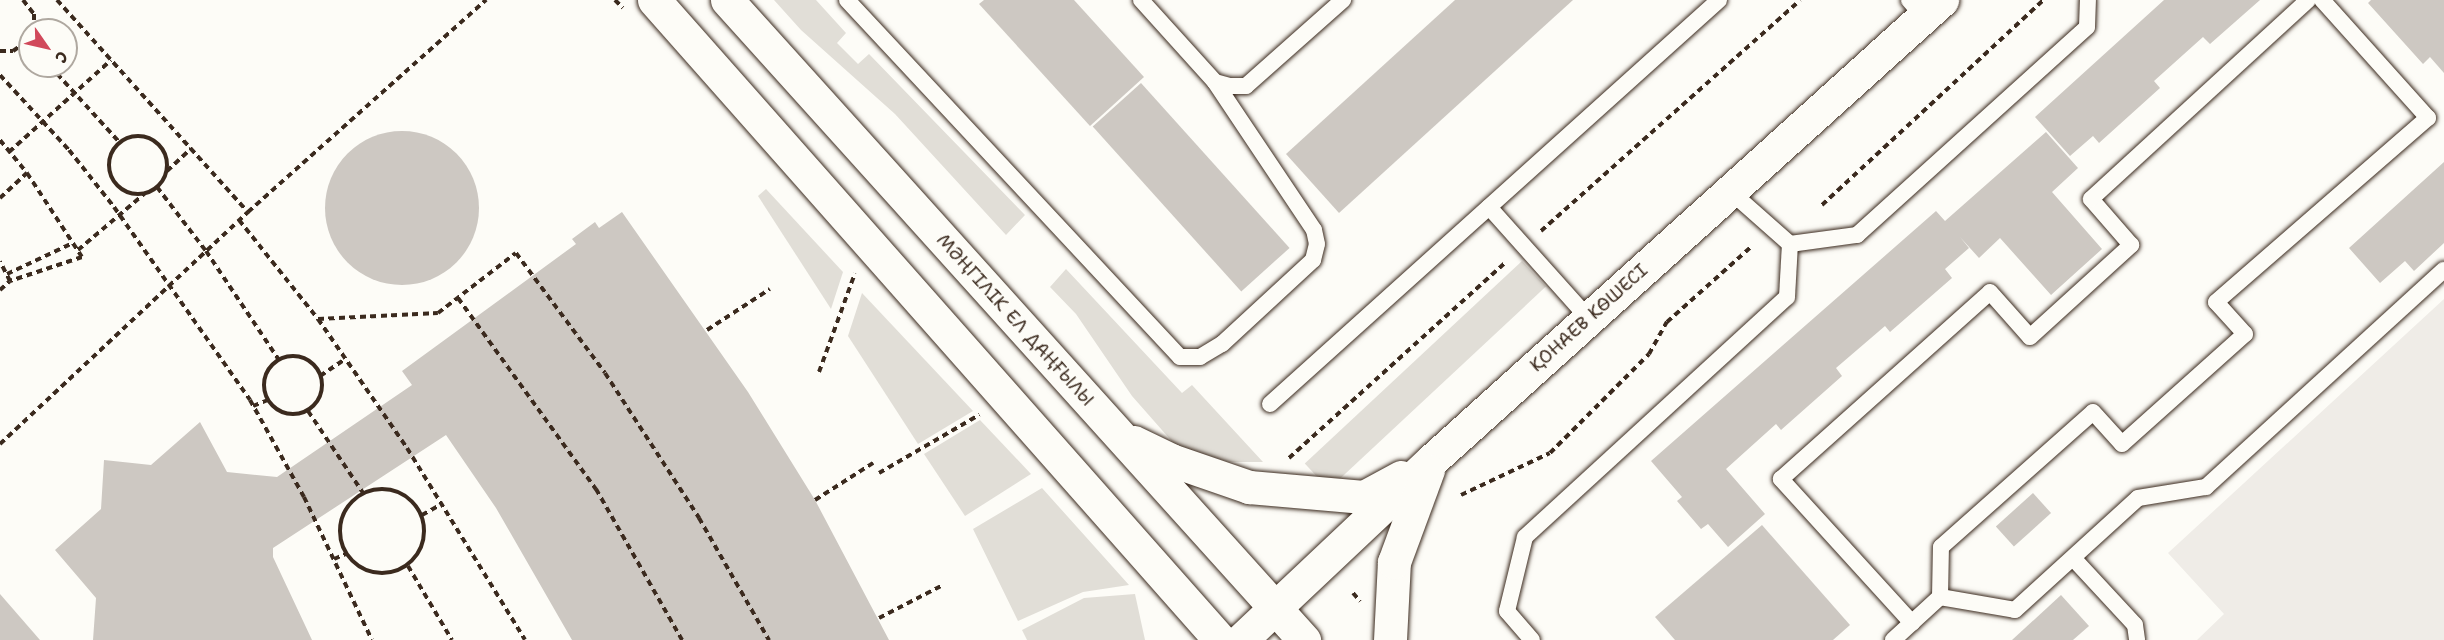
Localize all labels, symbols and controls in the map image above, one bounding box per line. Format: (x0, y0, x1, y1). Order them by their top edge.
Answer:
north arrow (18, 18, 78, 78)
text: С (50, 47, 73, 67)
street label: МӘҢГІЛІК ЕЛ ДАҢҒЫЛЫ (932, 229, 1098, 411)
street label: ҚОНАЕВ КӨШЕСІ (1526, 260, 1652, 376)

